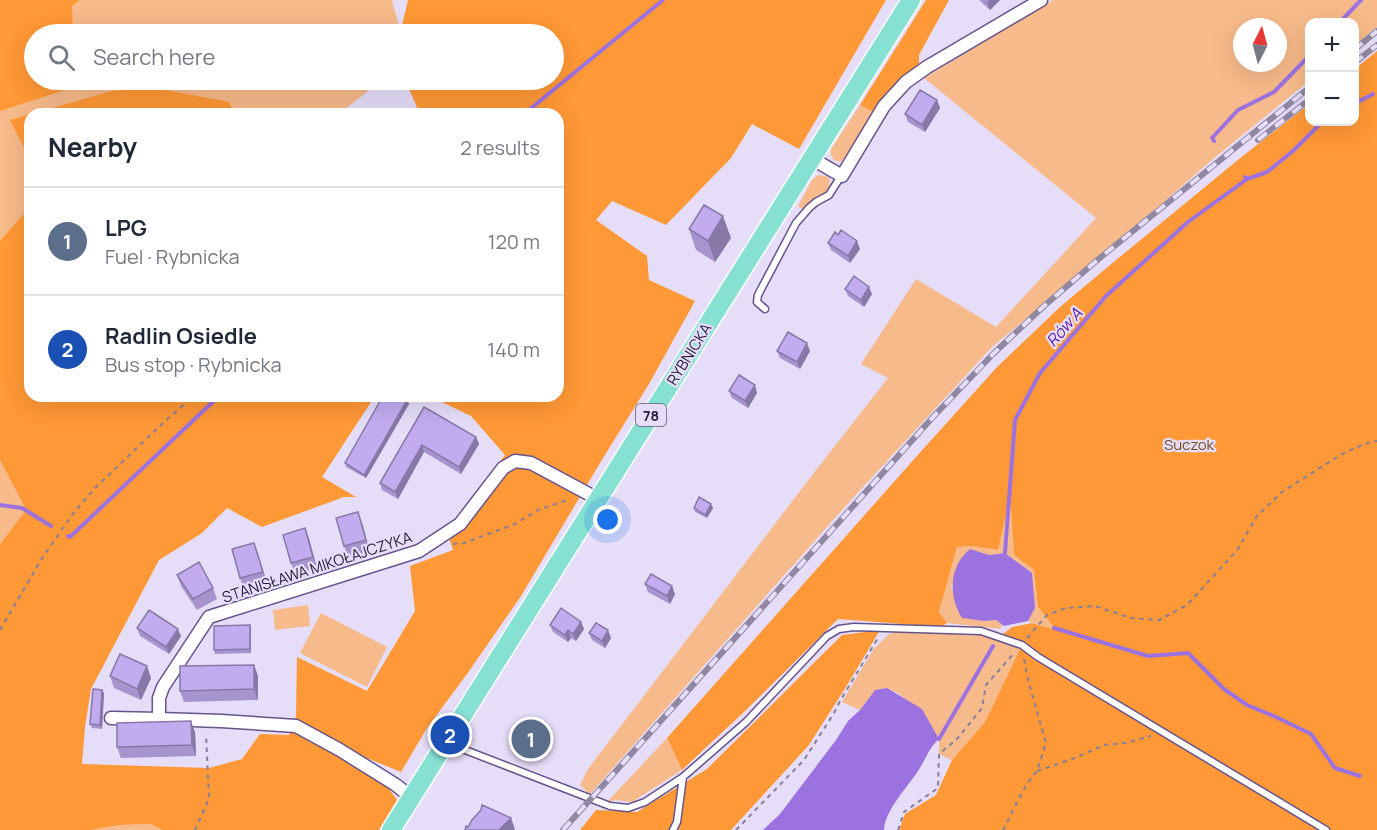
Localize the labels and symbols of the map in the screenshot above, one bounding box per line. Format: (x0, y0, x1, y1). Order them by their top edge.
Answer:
north arrow (1233, 18, 1287, 72)
water label: Rów A (1041, 303, 1087, 351)
street label: RYBNICKA (662, 318, 717, 389)
road number: 78 (636, 404, 666, 426)
park label: Suczok (1164, 434, 1215, 455)
your location (593, 505, 622, 534)
street label: STANISŁAWA MIKOŁAJCZYKA (219, 526, 415, 608)
pin: 2 (430, 712, 470, 758)
pin: 1 (512, 716, 550, 762)

